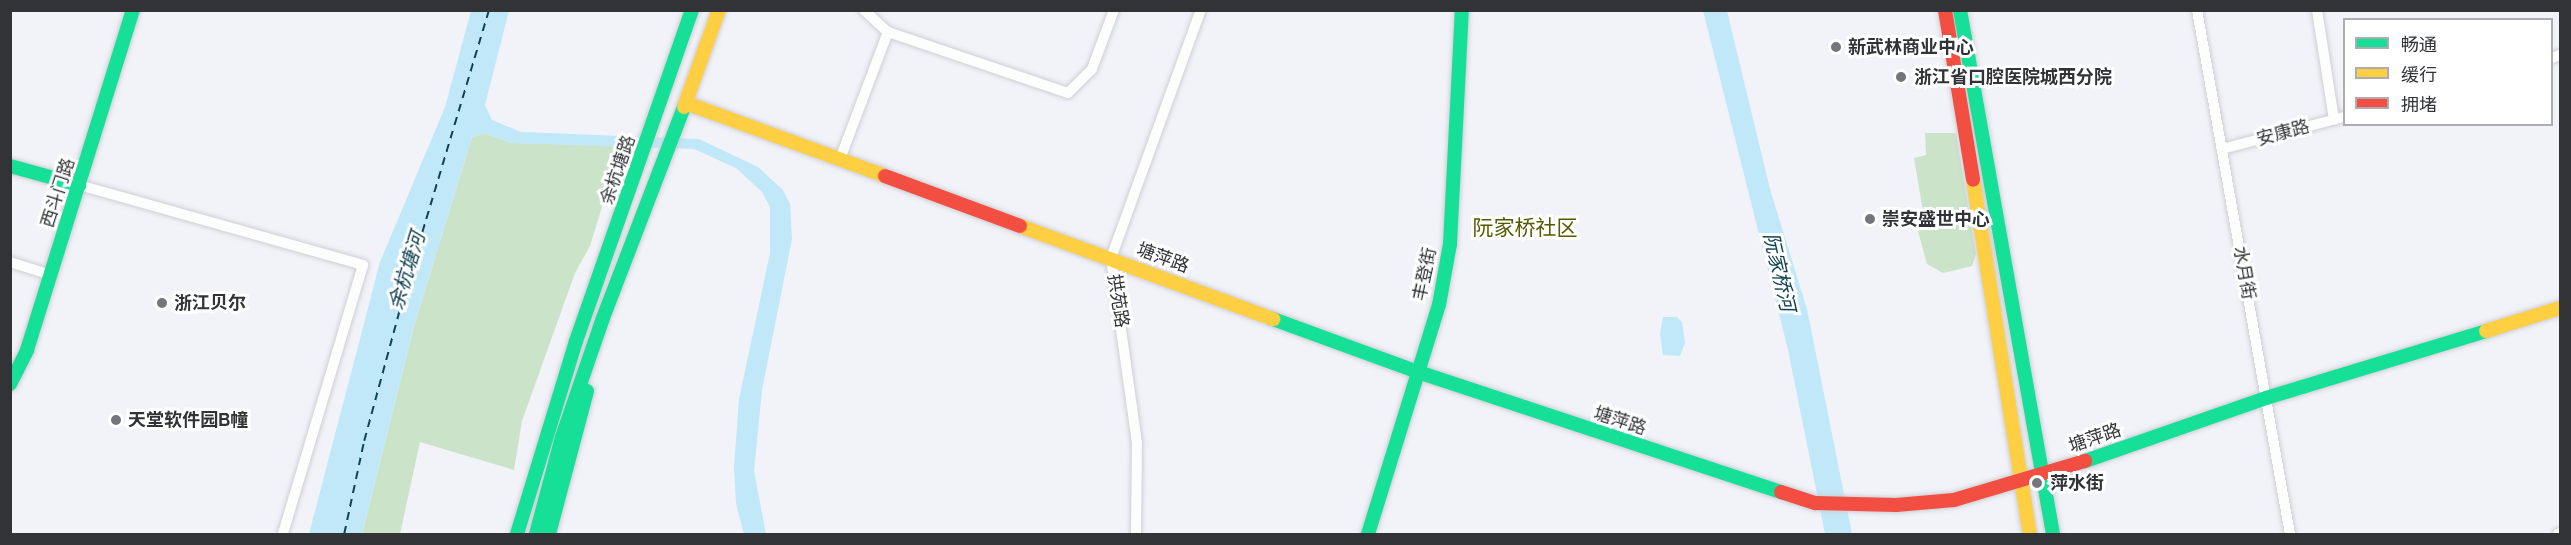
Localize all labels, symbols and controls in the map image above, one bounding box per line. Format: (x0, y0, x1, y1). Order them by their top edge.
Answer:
legend (2343, 18, 2553, 126)
text: 畅通 (2401, 34, 2437, 55)
place label: 新武林商业中心 (1848, 36, 1974, 58)
marker: 新武林商业中心 (1829, 40, 1843, 54)
text: 缓行 (2401, 64, 2437, 85)
place label: 浙江省口腔医院城西分院 (1914, 66, 2112, 88)
marker: 浙江省口腔医院城西分院 (1892, 68, 1910, 86)
text: 拥堵 (2401, 94, 2437, 115)
street label: 安康路 (2254, 116, 2312, 150)
street label: 余杭塘路 (596, 132, 640, 208)
street label: 西斗门路 (37, 155, 79, 231)
place label: 崇安盛世中心 (1882, 208, 1990, 230)
marker: 崇安盛世中心 (1863, 212, 1877, 226)
district label: 阮家桥社区 (1473, 215, 1577, 241)
water label: 余杭塘河 (384, 229, 430, 313)
water label: 阮家桥河 (1758, 230, 1800, 314)
street label: 塘萍路 (1134, 239, 1192, 277)
street label: 丰登街 (1409, 245, 1441, 303)
street label: 水月街 (2229, 245, 2259, 301)
street label: 拱苑路 (1103, 273, 1133, 329)
place label: 浙江贝尔 (174, 292, 246, 314)
marker: 浙江贝尔 (155, 296, 169, 310)
street label: 塘萍路 (1591, 402, 1649, 440)
place label: 天堂软件园B幢 (128, 409, 248, 431)
marker: 天堂软件园B幢 (109, 413, 123, 427)
street label: 塘萍路 (2066, 419, 2124, 457)
place label: 萍水街 (2050, 472, 2104, 494)
marker: 萍水街 (2028, 474, 2046, 492)

